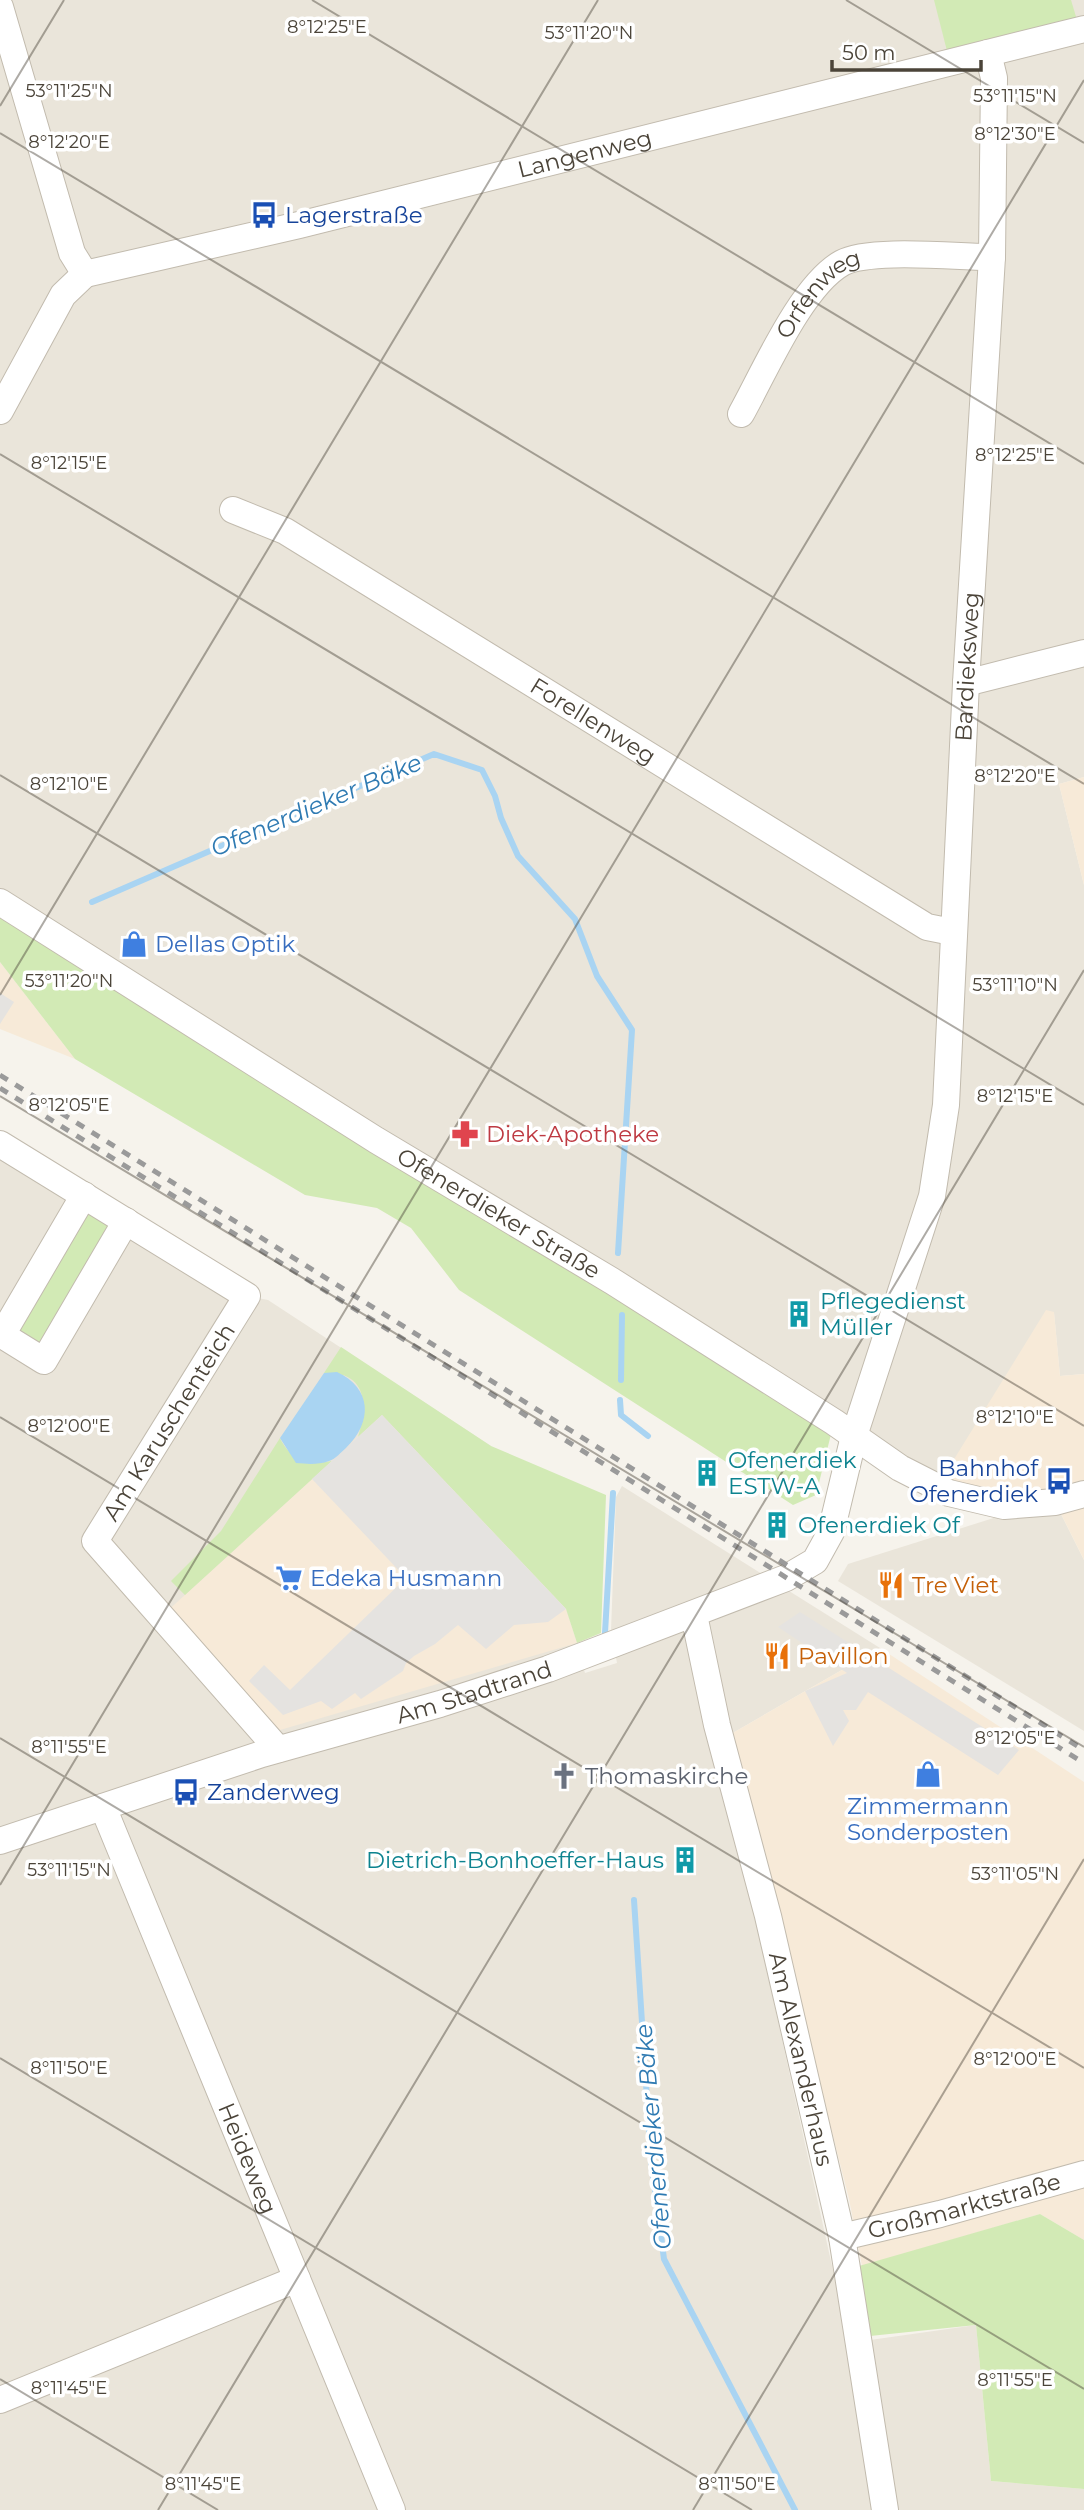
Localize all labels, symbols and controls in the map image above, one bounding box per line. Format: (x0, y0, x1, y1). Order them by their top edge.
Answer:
text: 8°12'25"E (287, 16, 367, 38)
text: 53°11'20"N (545, 22, 633, 44)
scale bar (832, 28, 981, 72)
text: 50 m (842, 40, 896, 65)
text: 53°11'25"N (25, 80, 113, 102)
text: 53°11'15"N (973, 85, 1057, 107)
street label: Langenweg (515, 123, 655, 184)
text: 8°12'30"E (974, 123, 1056, 145)
text: 8°12'20"E (28, 131, 110, 153)
bus stop icon: Lagerstraße (249, 200, 279, 230)
place label: Lagerstraße (285, 201, 423, 229)
street label: Orfenweg (770, 244, 863, 344)
text: 8°12'25"E (975, 444, 1055, 466)
text: 8°12'15"E (31, 452, 107, 474)
street label: Bardieksweg (949, 591, 986, 742)
street label: Forellenweg (525, 672, 661, 770)
water label: Ofenerdieker Bäke (206, 747, 426, 863)
text: 8°12'20"E (974, 765, 1056, 787)
text: 8°12'10"E (30, 773, 108, 795)
shop icon: Dellas Optik (119, 929, 149, 959)
place label: Dellas Optik (155, 930, 296, 958)
text: 53°11'20"N (25, 970, 113, 992)
text: 53°11'10"N (972, 974, 1058, 996)
text: 8°12'15"E (977, 1085, 1053, 1107)
text: 8°12'05"E (28, 1094, 110, 1116)
pharmacy icon: Diek-Apotheke (450, 1119, 480, 1149)
place label: Diek-Apotheke (486, 1120, 659, 1148)
street label: Ofenerdieker Straße (392, 1142, 606, 1285)
place label: Pflegedienst Müller (820, 1287, 966, 1341)
building icon: Pflegedienst Müller (784, 1299, 814, 1329)
street label: Am Karuschenteich (97, 1318, 241, 1526)
text: 8°12'10"E (976, 1406, 1054, 1428)
text: 8°12'00"E (27, 1415, 111, 1437)
place label: Ofenerdiek ESTW-A (728, 1446, 857, 1500)
place label: Bahnhof Ofenerdiek (909, 1454, 1039, 1508)
building icon: Ofenerdiek ESTW-A (692, 1458, 722, 1488)
bus stop icon: Bahnhof Ofenerdiek (1044, 1466, 1074, 1496)
building icon: Ofenerdiek Of (762, 1510, 792, 1540)
place label: Ofenerdiek Of (798, 1511, 961, 1539)
supermarket icon: Edeka Husmann (274, 1563, 304, 1593)
place label: Edeka Husmann (310, 1564, 502, 1592)
restaurant icon: Tre Viet (876, 1570, 906, 1600)
place label: Tre Viet (912, 1571, 999, 1599)
restaurant icon: Pavillon (762, 1641, 792, 1671)
place label: Pavillon (798, 1642, 889, 1670)
street label: Am Stadtrand (393, 1655, 555, 1730)
text: 8°12'05"E (974, 1727, 1056, 1749)
text: 8°11'55"E (31, 1736, 107, 1758)
shop icon: Zimmermann Sonderposten (913, 1759, 943, 1789)
church icon: Thomaskirche (549, 1761, 579, 1791)
place label: Thomaskirche (585, 1762, 748, 1790)
bus stop icon: Zanderweg (171, 1777, 201, 1807)
place label: Zanderweg (207, 1778, 340, 1806)
place label: Zimmermann Sonderposten (847, 1792, 1009, 1846)
building icon: Dietrich-Bonhoeffer-Haus (670, 1845, 700, 1875)
place label: Dietrich-Bonhoeffer-Haus (366, 1846, 664, 1874)
text: 53°11'15"N (27, 1859, 111, 1881)
text: 53°11'05"N (971, 1863, 1059, 1885)
street label: Am Alexanderhaus (763, 1949, 839, 2169)
water label: Ofenerdieker Bäke (629, 2023, 677, 2251)
text: 8°12'00"E (973, 2048, 1057, 2070)
text: 8°11'50"E (30, 2057, 108, 2079)
street label: Heideweg (212, 2099, 283, 2218)
street label: Großmarktstraße (865, 2167, 1064, 2245)
text: 8°11'55"E (977, 2369, 1053, 2391)
text: 8°11'45"E (31, 2377, 107, 2399)
text: 8°11'45"E (165, 2473, 241, 2495)
text: 8°11'50"E (698, 2473, 776, 2495)

